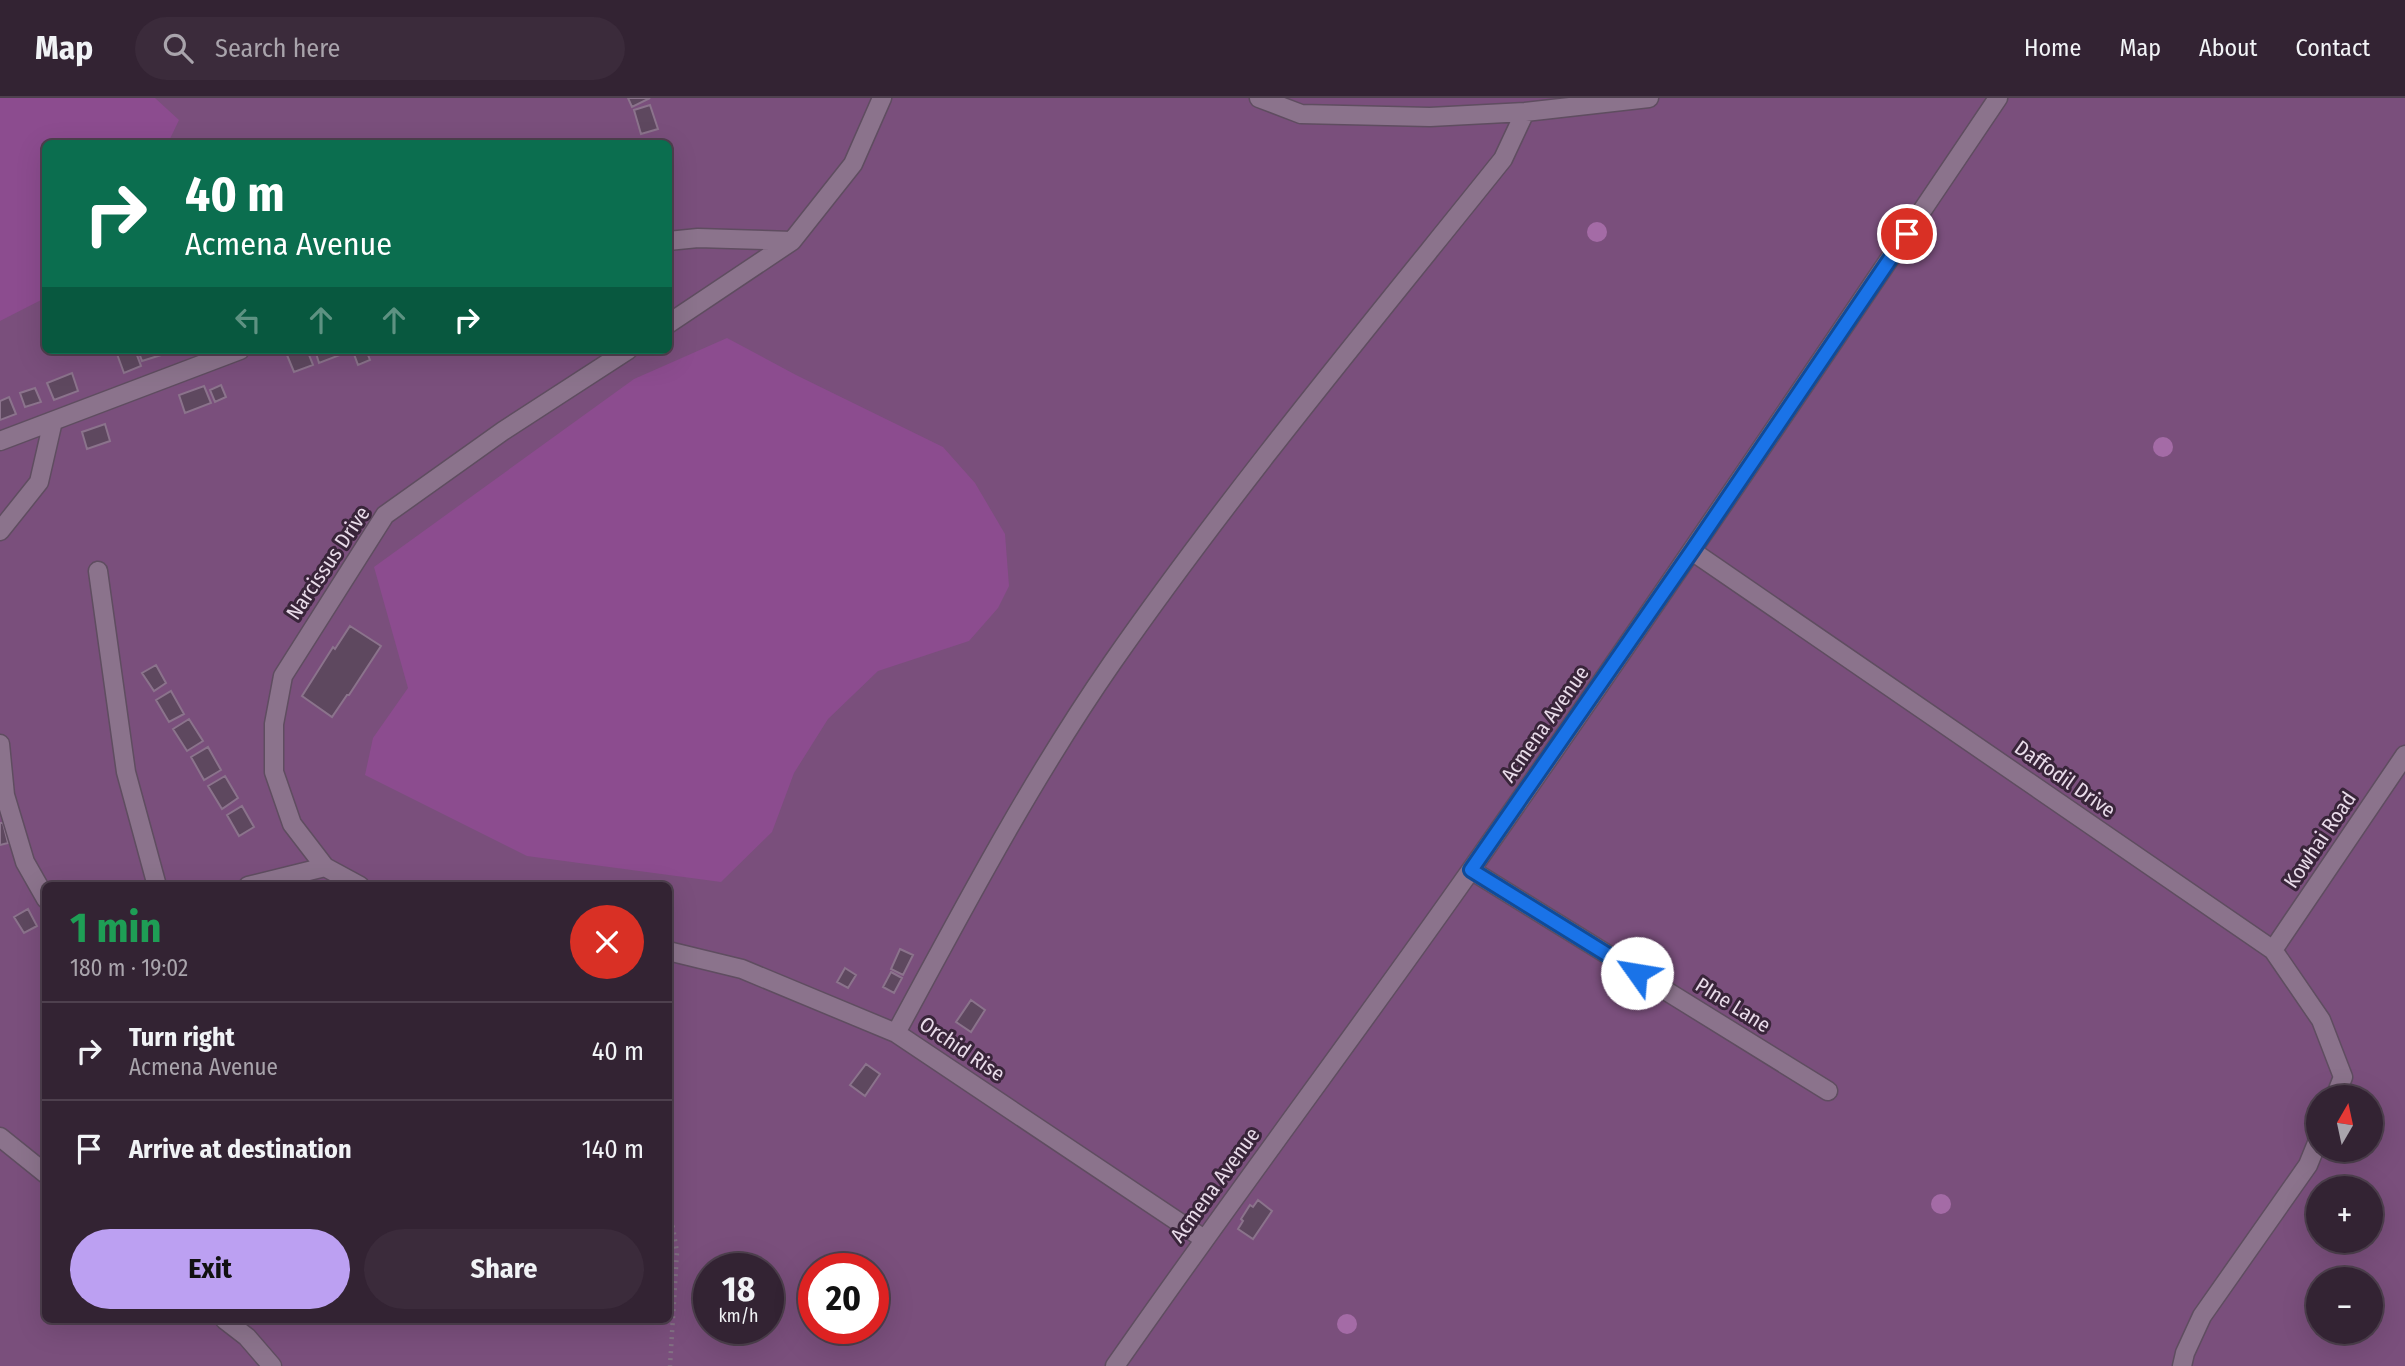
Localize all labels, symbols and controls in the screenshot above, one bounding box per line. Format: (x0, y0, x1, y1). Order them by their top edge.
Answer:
search box (135, 17, 625, 80)
text: Map (35, 28, 93, 68)
icon: search (159, 29, 197, 67)
text: Search here (215, 33, 340, 64)
text: Home (2024, 34, 2081, 62)
text: Map (2119, 34, 2161, 62)
text: About (2199, 34, 2257, 62)
text: Contact (2295, 34, 2370, 62)
text: 40 m (185, 165, 285, 224)
icon: right (70, 168, 161, 259)
pin (1877, 204, 1937, 264)
icon: arrive (1888, 215, 1926, 253)
text: Acmena Avenue (185, 225, 392, 263)
icon: left (229, 301, 267, 339)
icon: ahead (302, 301, 340, 339)
icon: ahead (375, 301, 413, 339)
icon: right (448, 301, 486, 339)
street label: Narcissus Drive (281, 501, 375, 625)
street label: Acmena Avenue (1495, 661, 1595, 787)
street label: Daffodil Drive (2009, 735, 2121, 823)
street label: Kowhai Road (2278, 787, 2362, 893)
text: 1 min (70, 903, 161, 953)
button: close (570, 905, 644, 979)
position arrow (1600, 936, 1674, 1010)
text: 180 m · 19:02 (70, 954, 188, 982)
street label: PIne Lane (1691, 972, 1775, 1038)
street label: Orchid Rise (914, 1011, 1010, 1087)
text: Turn right (129, 1022, 235, 1053)
icon: right (70, 1032, 108, 1070)
text: 40 m (592, 1036, 644, 1067)
text: Acmena Avenue (129, 1053, 278, 1081)
north arrow (2306, 1085, 2384, 1162)
map controls (2306, 1085, 2383, 1344)
street label: Acmena Avenue (1165, 1122, 1265, 1248)
icon: arrive (70, 1130, 108, 1168)
text: Arrive at destination (129, 1134, 352, 1165)
text: 140 m (582, 1134, 644, 1165)
button: + (2306, 1176, 2383, 1253)
button: Exit (70, 1229, 350, 1309)
button: Share (364, 1229, 644, 1309)
speed limit sign: 20 (798, 1253, 889, 1344)
button: − (2306, 1267, 2383, 1344)
text: 18 (722, 1268, 755, 1310)
text: km/h (718, 1305, 759, 1327)

